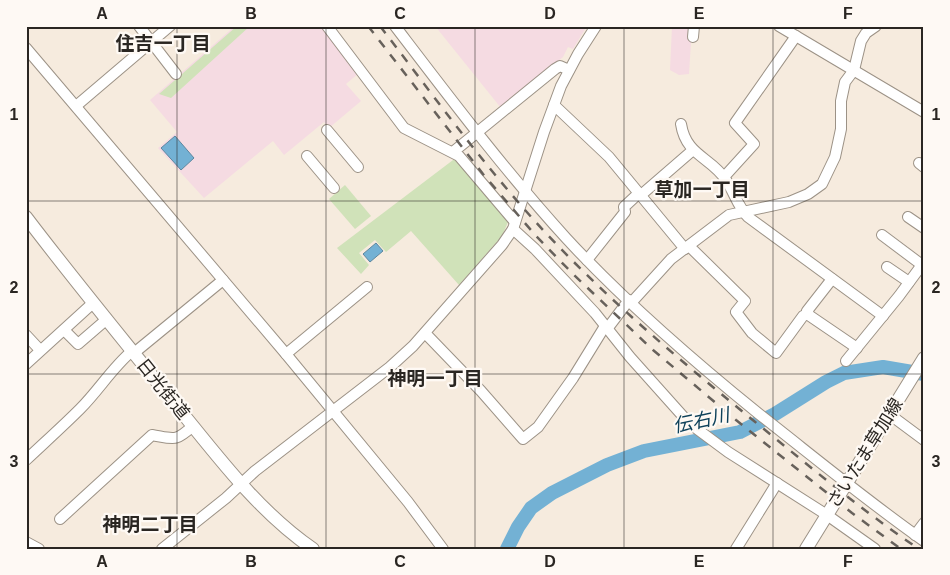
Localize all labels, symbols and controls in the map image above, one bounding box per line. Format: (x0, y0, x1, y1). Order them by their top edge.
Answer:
text: A (96, 5, 108, 22)
text: B (245, 5, 257, 22)
text: C (394, 5, 406, 22)
text: D (544, 5, 556, 22)
text: E (694, 5, 705, 22)
text: F (843, 5, 853, 22)
district label: 住吉一丁目 (115, 33, 211, 54)
text: 1 (10, 106, 19, 123)
text: 1 (932, 106, 941, 123)
district label: 草加一丁目 (654, 179, 750, 200)
text: 2 (10, 279, 19, 296)
text: 2 (932, 279, 941, 296)
street label: 日光街道 (133, 355, 193, 423)
district label: 神明一丁目 (387, 368, 483, 389)
street label: さいたま草加線 (823, 394, 907, 512)
water label: 伝右川 (671, 404, 733, 437)
text: 3 (10, 453, 19, 470)
text: 3 (932, 453, 941, 470)
district label: 神明二丁目 (102, 514, 198, 535)
text: A (96, 553, 108, 570)
text: B (245, 553, 257, 570)
text: C (394, 553, 406, 570)
text: D (544, 553, 556, 570)
text: E (694, 553, 705, 570)
text: F (843, 553, 853, 570)

